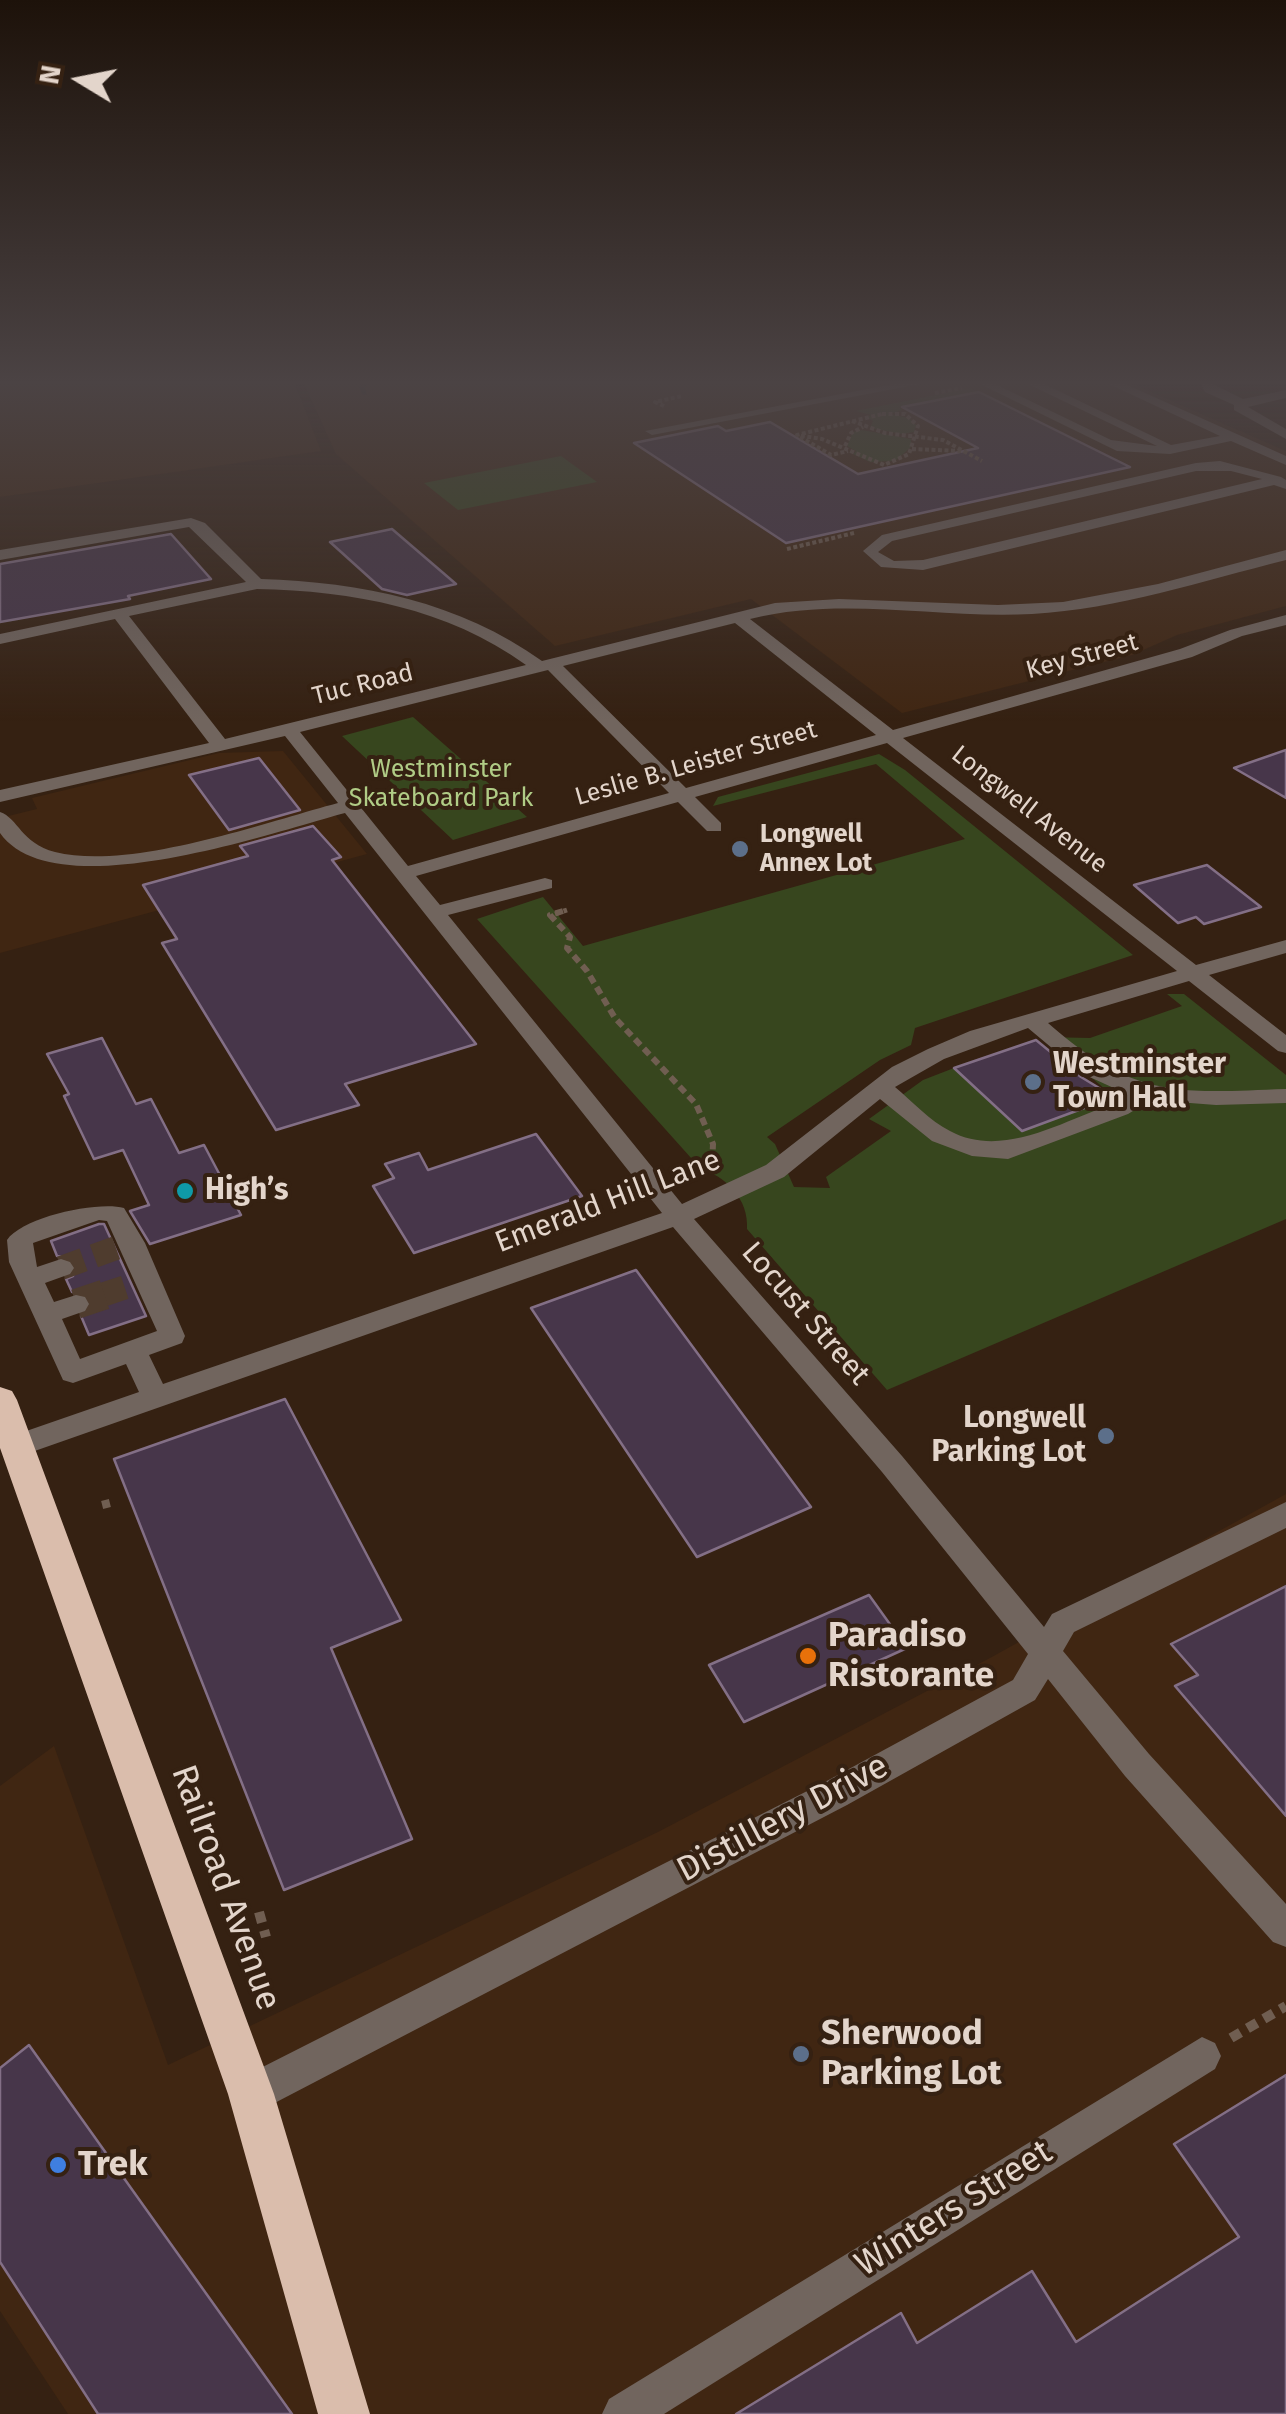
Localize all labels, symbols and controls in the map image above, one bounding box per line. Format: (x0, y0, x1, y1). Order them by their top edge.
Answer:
north arrow (30, 30, 130, 130)
text: N (32, 63, 68, 87)
street label: Key Street (1023, 628, 1141, 686)
street label: Tuc Road (310, 658, 416, 712)
street label: Leslie B. Leister Street (572, 715, 820, 813)
street label: Longwell Avenue (945, 740, 1113, 880)
park label: Westminster Skateboard Park (349, 755, 533, 814)
place label: Longwell Annex Lot (760, 820, 872, 879)
marker: Longwell Annex Lot (729, 838, 751, 860)
place label: Westminster Town Hall (1053, 1047, 1226, 1118)
marker: Westminster Town Hall (1022, 1071, 1044, 1093)
street label: Emerald Hill Lane (490, 1143, 726, 1261)
place label: High’s (205, 1173, 288, 1209)
marker: High’s (174, 1180, 196, 1202)
street label: Locust Street (733, 1235, 877, 1393)
place label: Longwell Parking Lot (931, 1401, 1086, 1472)
marker: Longwell Parking Lot (1095, 1425, 1117, 1447)
place label: Paradiso Ristorante (828, 1615, 994, 1697)
marker: Paradiso Ristorante (797, 1645, 819, 1667)
street label: Distillery Drive (670, 1746, 896, 1892)
street label: Railroad Avenue (161, 1760, 289, 2016)
place label: Sherwood Parking Lot (821, 2013, 1001, 2095)
marker: Sherwood Parking Lot (790, 2043, 812, 2065)
street label: Winters Street (848, 2132, 1060, 2286)
place label: Trek (78, 2144, 147, 2186)
marker: Trek (47, 2154, 69, 2176)

